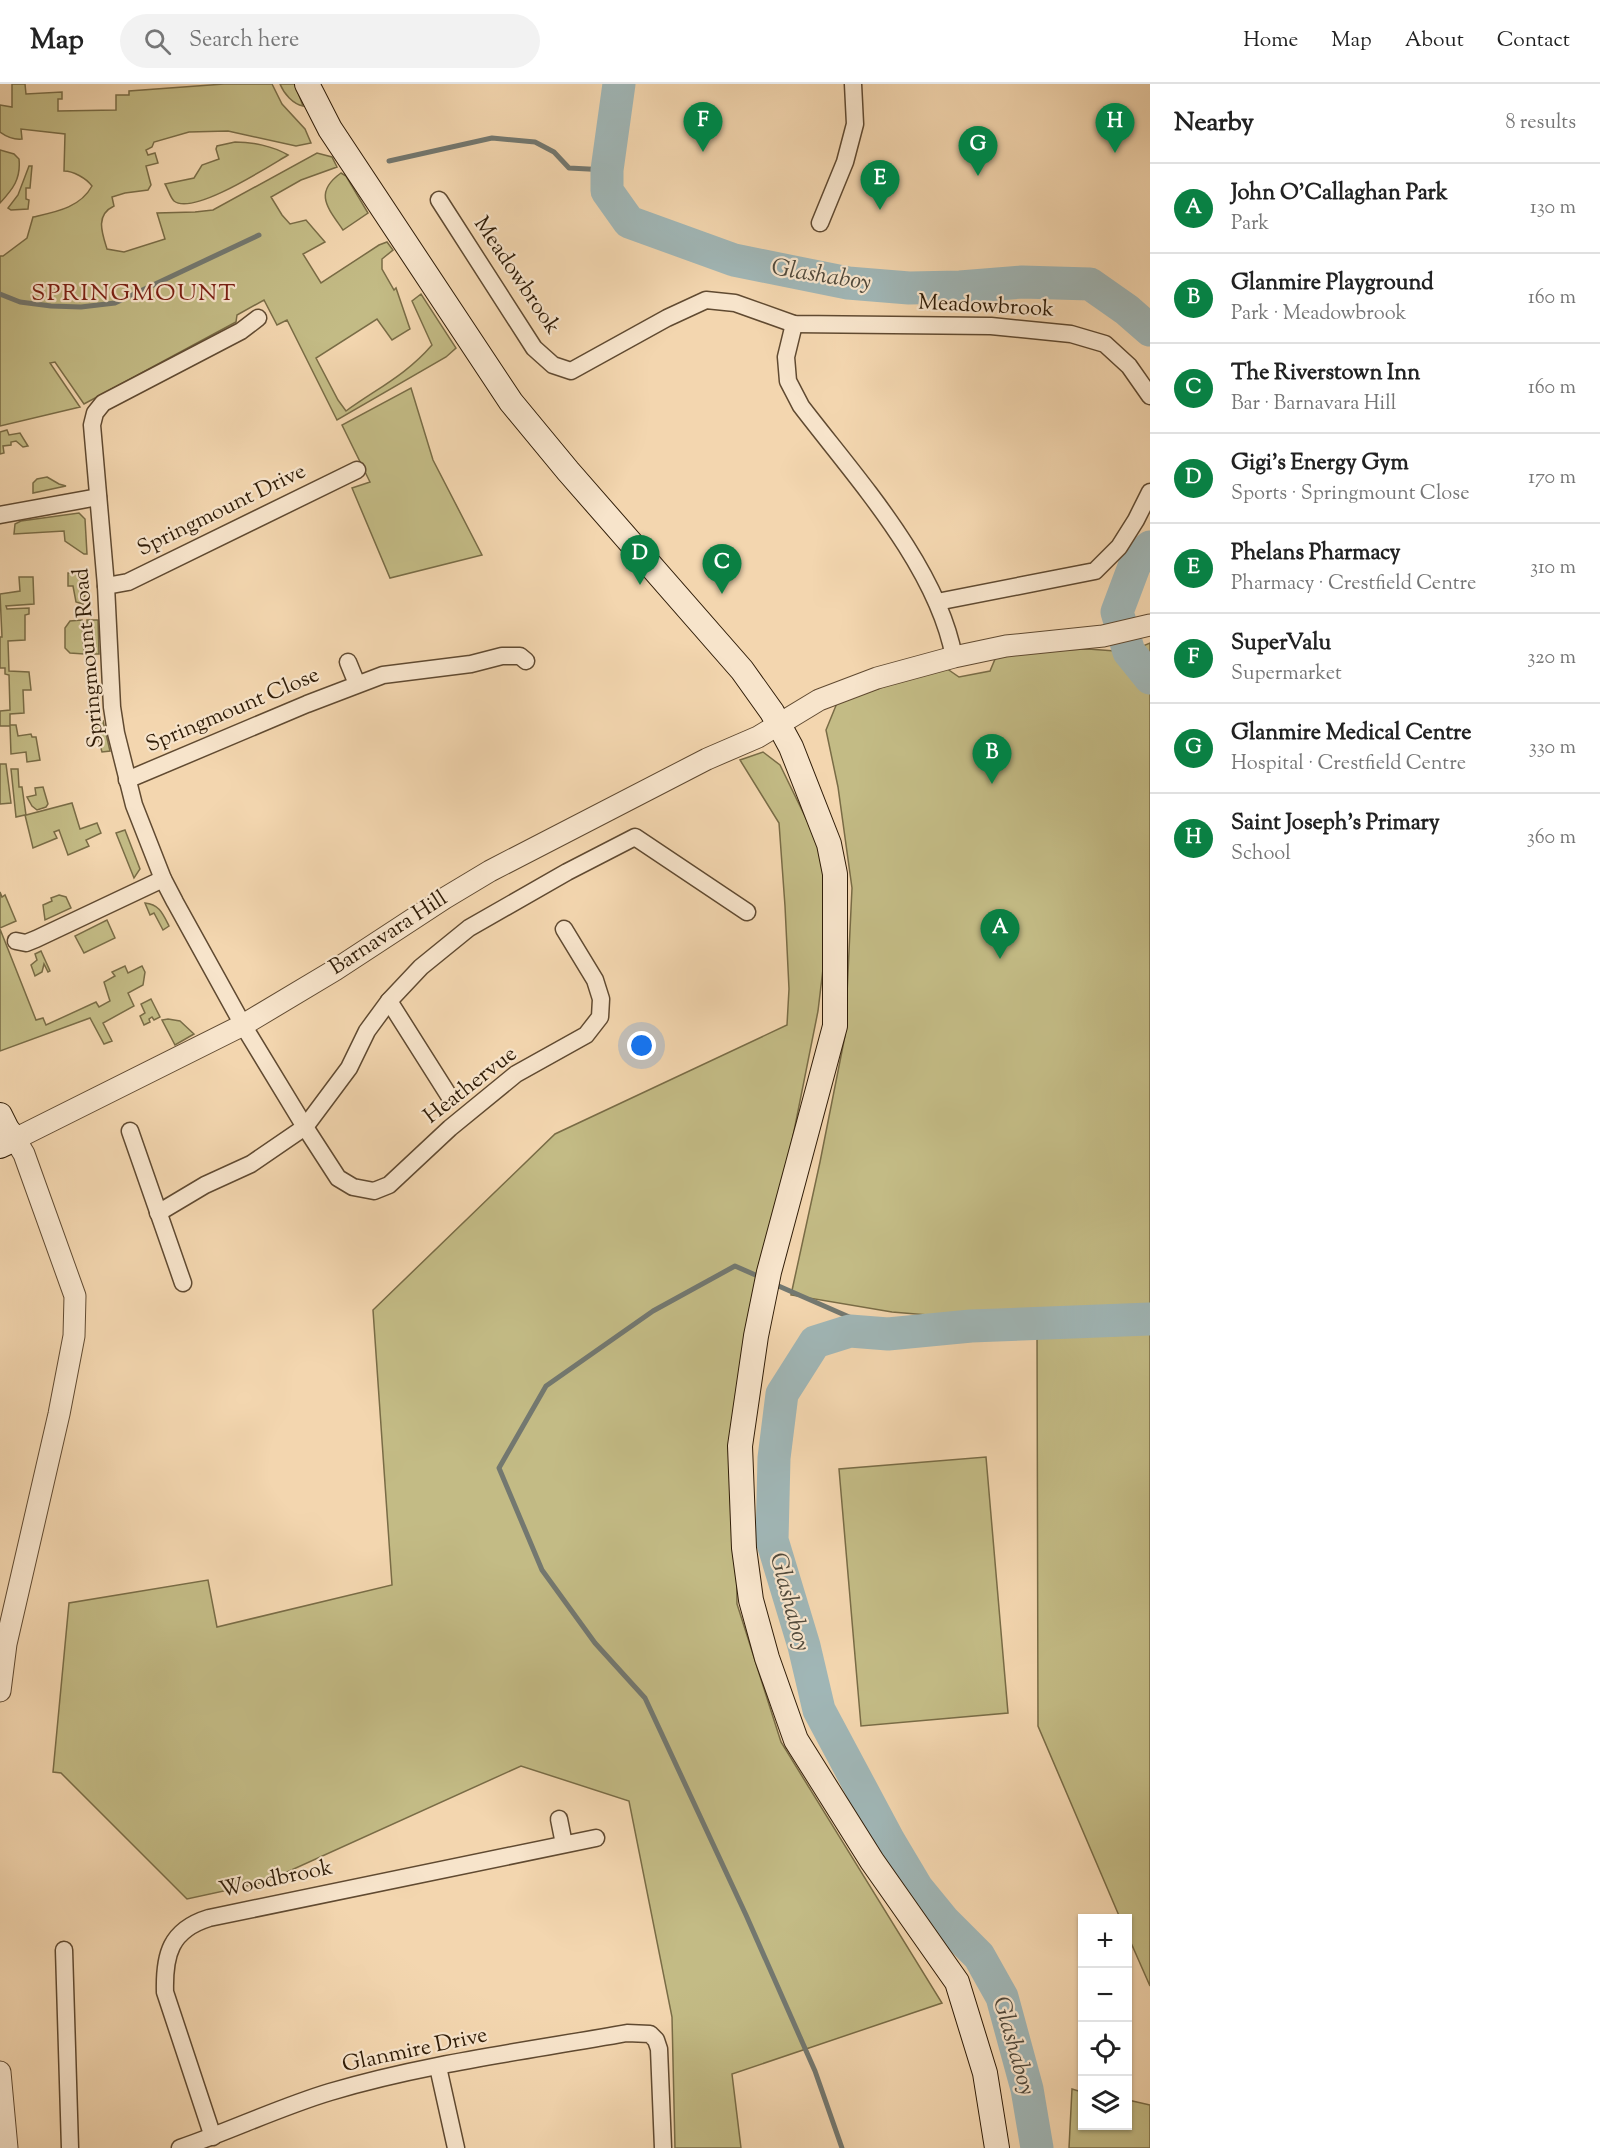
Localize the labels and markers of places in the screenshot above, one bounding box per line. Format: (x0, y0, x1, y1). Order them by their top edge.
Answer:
pin: F (684, 103, 722, 152)
pin: H (1096, 104, 1134, 153)
pin: G (958, 126, 998, 176)
pin: E (860, 160, 900, 210)
pin: D (620, 536, 660, 585)
pin: C (702, 544, 742, 594)
pin: B (972, 734, 1012, 784)
pin: A (980, 910, 1020, 959)

